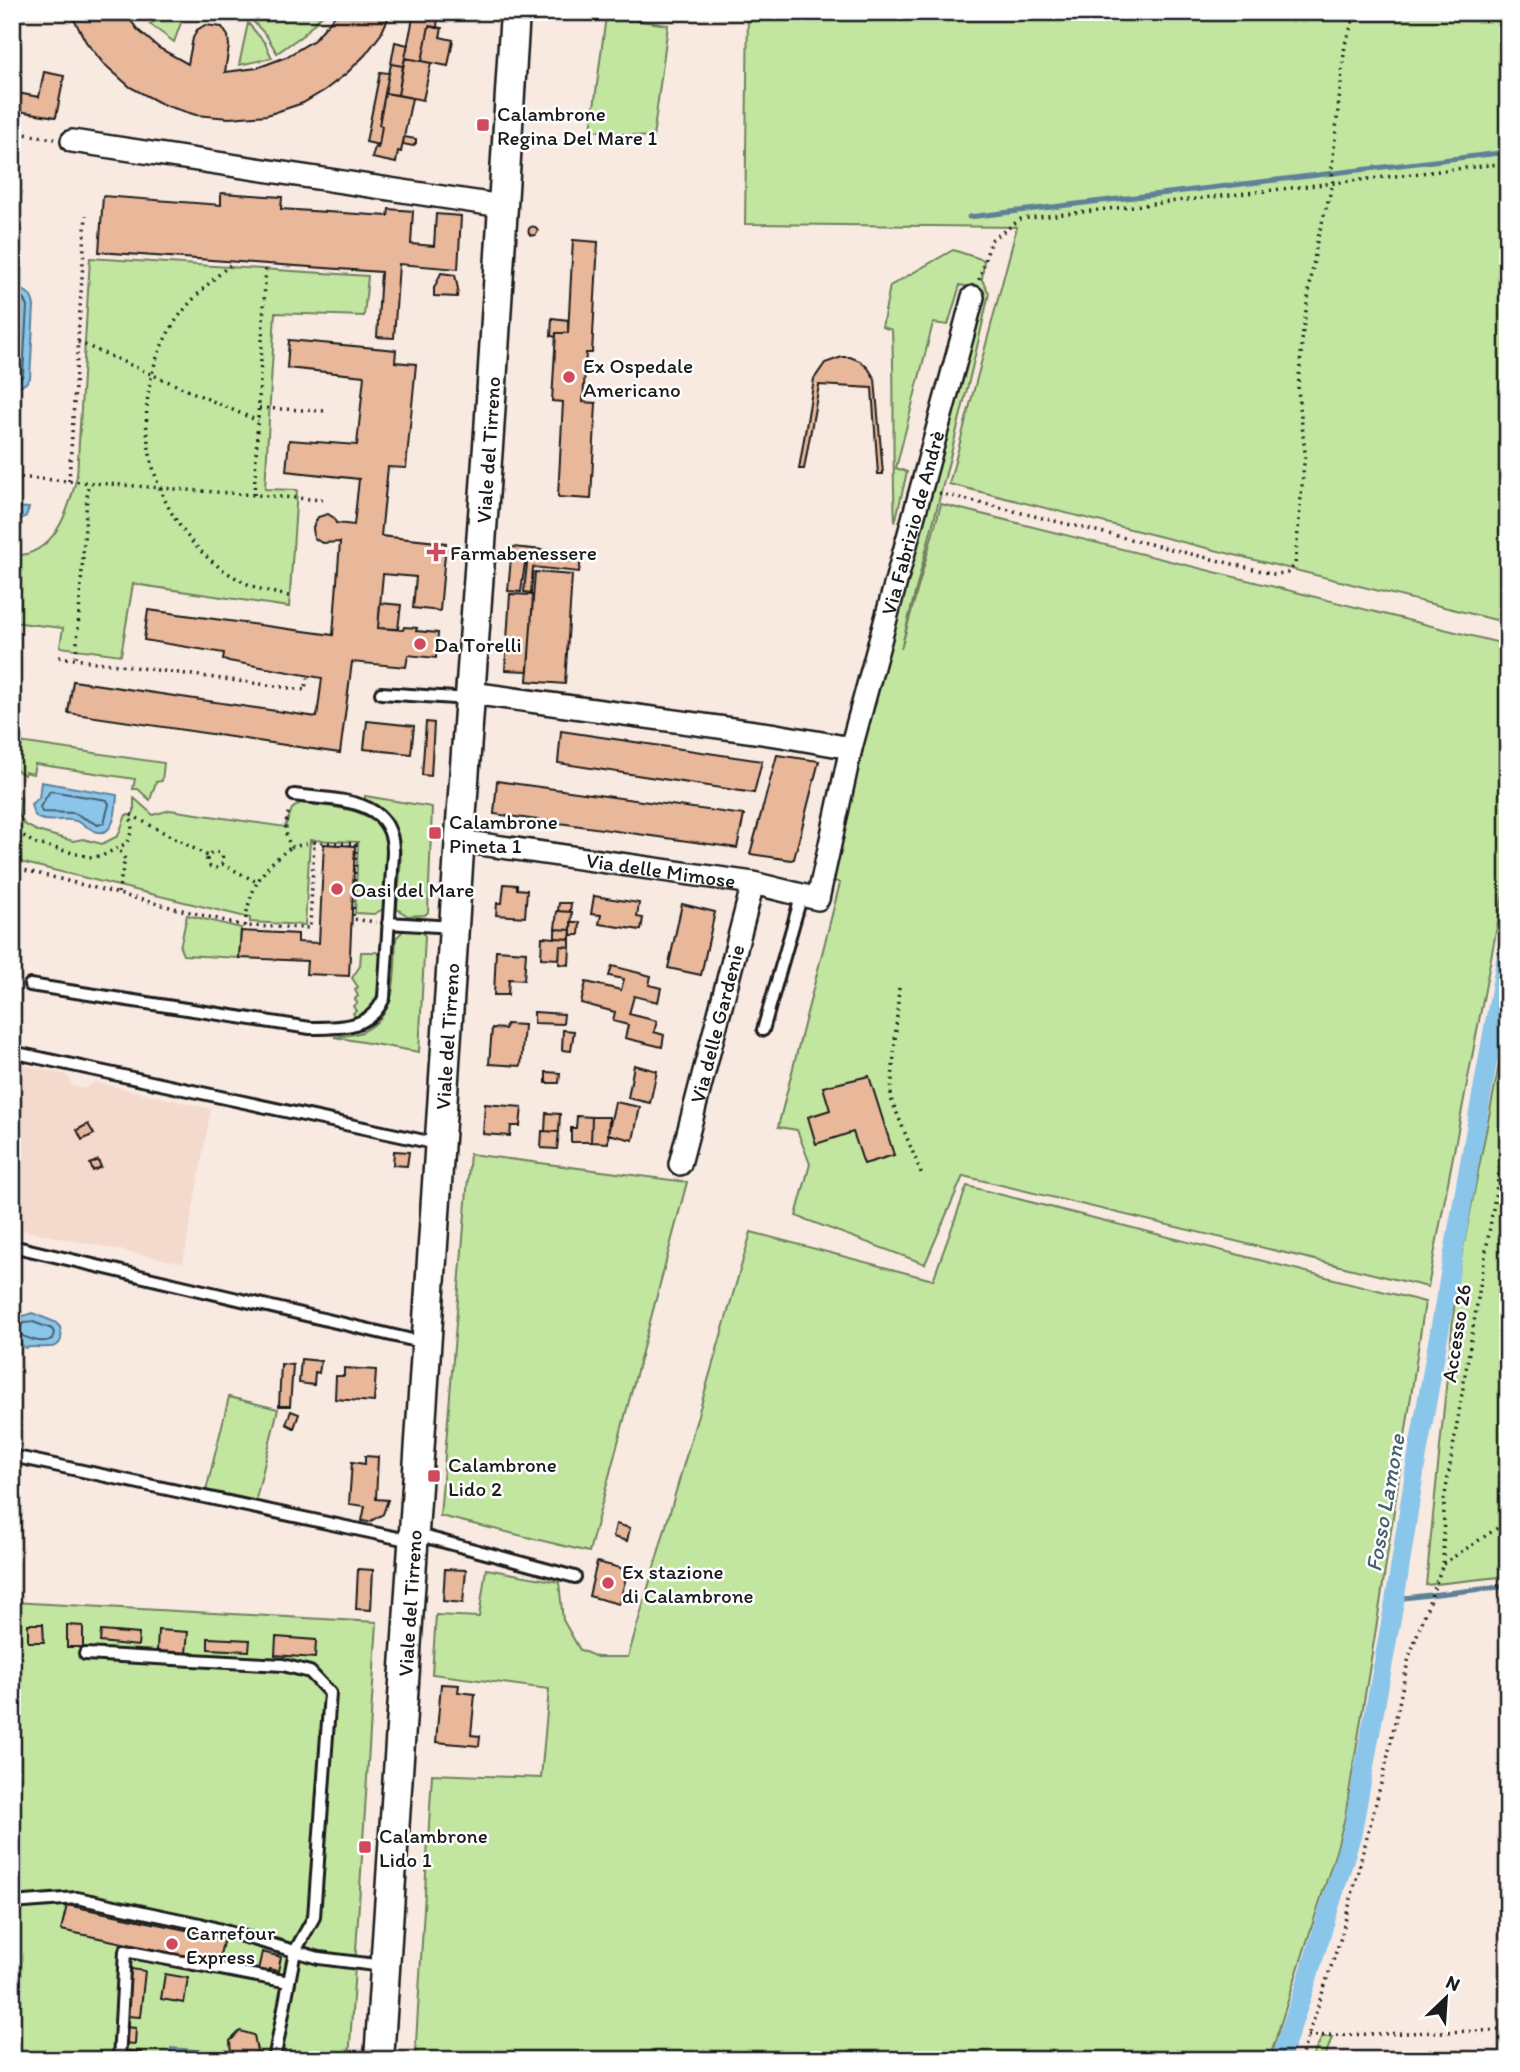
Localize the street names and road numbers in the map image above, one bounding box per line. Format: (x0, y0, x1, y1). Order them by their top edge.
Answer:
street label: Viale del Tirreno (470, 375, 505, 524)
street label: Via Fabrizio de Andrè (875, 428, 949, 618)
street label: Via delle Mimose (584, 847, 737, 893)
street label: Via delle Gardenie (684, 942, 749, 1106)
street label: Viale del Tirreno (429, 962, 464, 1110)
street label: Accesso 26 (1436, 1282, 1476, 1384)
street label: Viale del Tirreno (392, 1529, 427, 1677)

